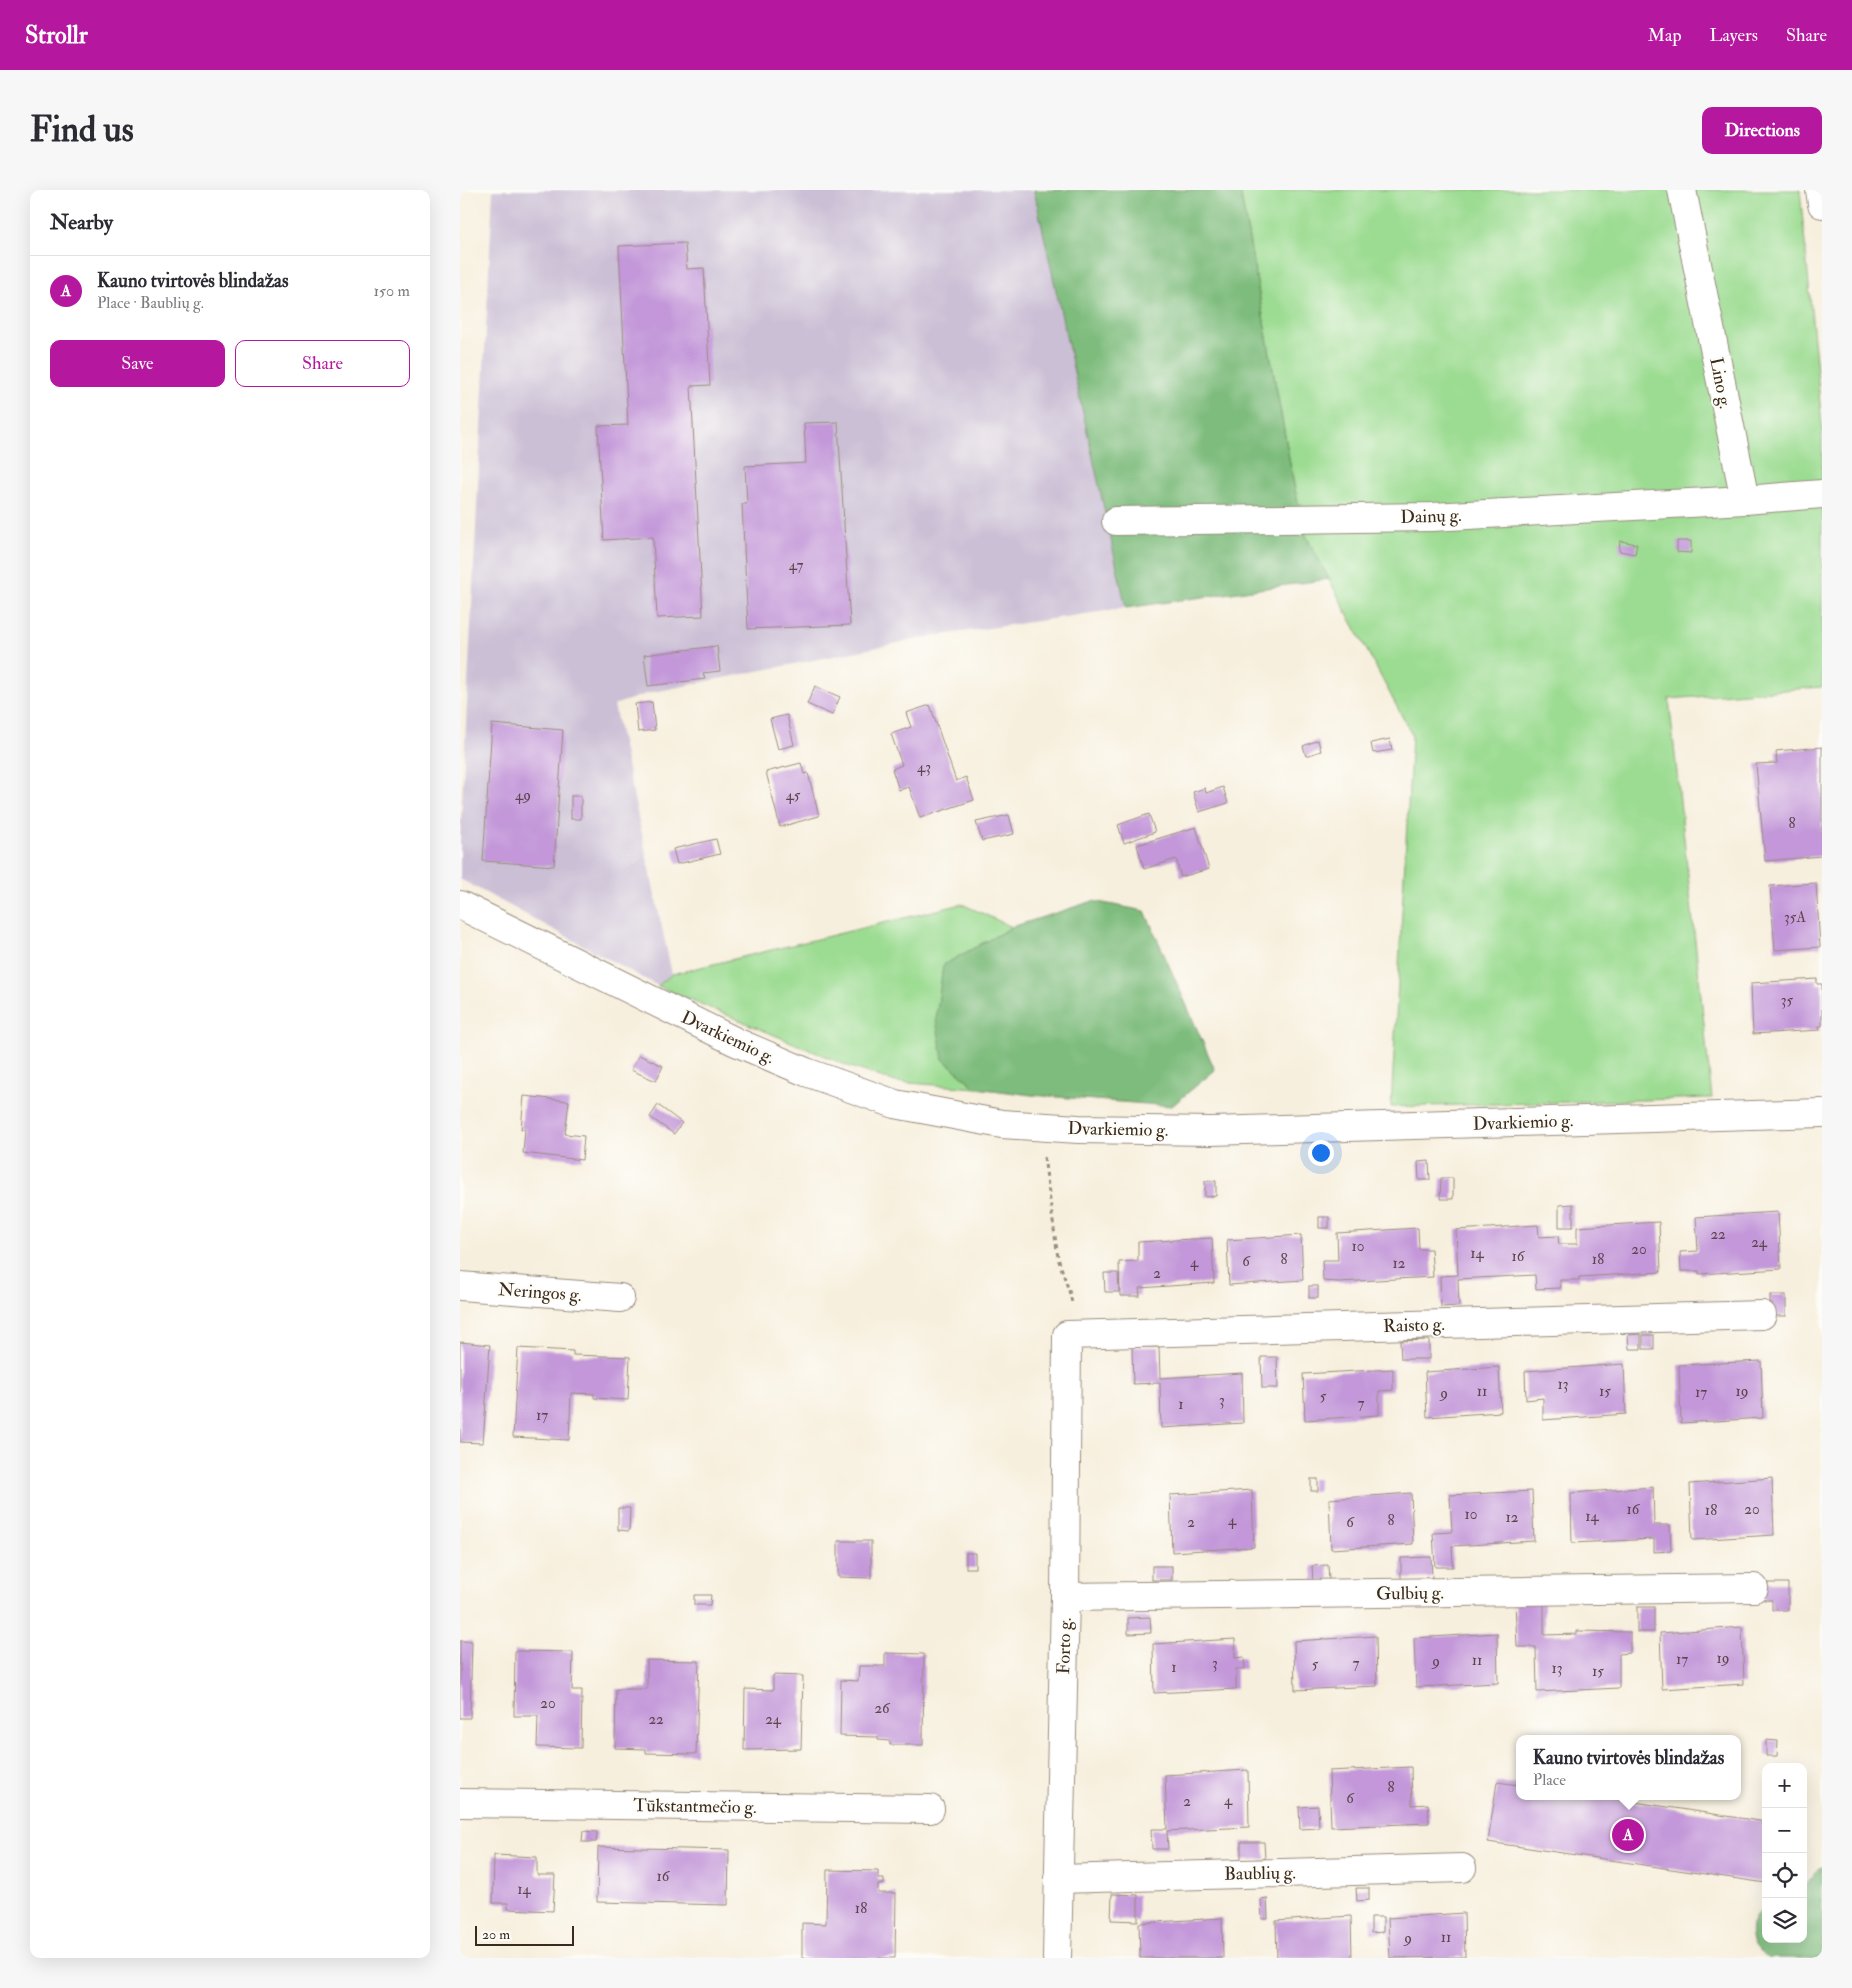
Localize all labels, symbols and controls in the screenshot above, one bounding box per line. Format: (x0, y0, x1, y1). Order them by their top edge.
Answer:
text: Strollr (25, 20, 88, 51)
text: Map (1648, 24, 1682, 47)
text: Layers (1710, 24, 1758, 47)
text: Share (1786, 24, 1827, 47)
button: Directions (1702, 107, 1822, 154)
text: Find us (30, 108, 134, 152)
text: Nearby (50, 209, 113, 236)
text: Kauno tvirtovės blindažas (97, 269, 288, 293)
text: A (61, 281, 71, 301)
text: 150 m (373, 281, 410, 301)
text: Place · Baublių g. (97, 293, 204, 313)
button: Save (50, 340, 225, 387)
button: Share (235, 340, 410, 387)
street label: Lino g. (1704, 355, 1737, 411)
street label: Dainų g. (1400, 504, 1462, 529)
house number: 47 (789, 556, 803, 575)
house number: 43 (917, 758, 931, 777)
house number: 49 (515, 786, 531, 805)
house number: 45 (786, 786, 801, 805)
house number: 8 (1788, 814, 1796, 833)
house number: 35A (1784, 908, 1806, 927)
house number: 35 (1781, 991, 1794, 1010)
street label: Dvarkiemio g. (677, 1006, 778, 1069)
street label: Dvarkiemio g. (1472, 1109, 1574, 1136)
street label: Dvarkiemio g. (1068, 1117, 1168, 1142)
your location (1308, 1140, 1334, 1166)
house number: 22 (1710, 1225, 1726, 1244)
house number: 24 (1751, 1233, 1768, 1252)
house number: 10 (1352, 1237, 1364, 1256)
house number: 20 (1631, 1240, 1647, 1259)
house number: 14 (1470, 1244, 1485, 1263)
house number: 16 (1512, 1247, 1526, 1266)
house number: 8 (1280, 1250, 1288, 1269)
house number: 18 (1592, 1250, 1604, 1269)
house number: 6 (1242, 1252, 1251, 1271)
house number: 4 (1190, 1253, 1199, 1272)
house number: 12 (1393, 1254, 1406, 1273)
house number: 2 (1153, 1264, 1161, 1283)
street label: Neringos g. (497, 1278, 583, 1307)
street label: Raisto g. (1383, 1313, 1445, 1338)
house number: 13 (1557, 1375, 1569, 1394)
house number: 11 (1477, 1382, 1487, 1401)
house number: 15 (1599, 1382, 1611, 1401)
house number: 19 (1736, 1382, 1748, 1401)
house number: 17 (1695, 1383, 1707, 1402)
house number: 9 (1439, 1384, 1448, 1403)
house number: 5 (1320, 1387, 1327, 1406)
house number: 3 (1219, 1391, 1225, 1410)
house number: 7 (1358, 1394, 1365, 1413)
house number: 1 (1178, 1395, 1184, 1414)
house number: 17 (536, 1406, 548, 1425)
house number: 16 (1627, 1500, 1641, 1519)
house number: 20 (1744, 1500, 1760, 1519)
house number: 18 (1705, 1501, 1717, 1520)
house number: 10 (1465, 1505, 1477, 1524)
house number: 14 (1585, 1507, 1600, 1526)
house number: 12 (1506, 1508, 1519, 1527)
house number: 4 (1228, 1511, 1237, 1530)
house number: 8 (1387, 1511, 1395, 1530)
house number: 2 (1187, 1513, 1195, 1532)
house number: 6 (1346, 1513, 1355, 1532)
street label: Gulbių g. (1376, 1581, 1444, 1606)
street label: Forto g. (1052, 1617, 1077, 1675)
house number: 19 (1717, 1649, 1729, 1668)
house number: 17 (1676, 1650, 1688, 1669)
house number: 11 (1472, 1651, 1482, 1670)
house number: 9 (1431, 1652, 1440, 1671)
house number: 3 (1212, 1654, 1218, 1673)
house number: 7 (1353, 1654, 1360, 1673)
house number: 5 (1312, 1655, 1319, 1674)
house number: 1 (1171, 1658, 1177, 1677)
house number: 13 (1551, 1659, 1563, 1678)
house number: 15 (1592, 1662, 1604, 1681)
house number: 20 (540, 1694, 556, 1713)
house number: 26 (874, 1699, 891, 1718)
house number: 22 (648, 1710, 664, 1729)
house number: 24 (765, 1710, 782, 1729)
popup (1516, 1735, 1741, 1800)
text: Kauno tvirtovės blindažas (1533, 1746, 1724, 1770)
map controls (1762, 1763, 1807, 1943)
button: + (1762, 1763, 1807, 1808)
text: Place (1533, 1770, 1566, 1790)
house number: 8 (1387, 1778, 1395, 1797)
house number: 6 (1346, 1789, 1355, 1808)
house number: 4 (1224, 1791, 1233, 1810)
house number: 2 (1183, 1792, 1191, 1811)
street label: Tūkstantmečio g. (633, 1794, 757, 1819)
button: − (1762, 1808, 1807, 1853)
pin: A (1612, 1816, 1644, 1854)
button: locate (1762, 1853, 1807, 1898)
street label: Baublių g. (1224, 1861, 1296, 1886)
house number: 16 (657, 1867, 671, 1886)
house number: 14 (517, 1880, 532, 1899)
button: layers (1762, 1898, 1807, 1943)
house number: 18 (855, 1899, 867, 1918)
scale bar (475, 1923, 574, 1946)
text: 20 m (482, 1926, 510, 1943)
house number: 11 (1441, 1928, 1451, 1947)
house number: 9 (1403, 1929, 1412, 1948)

